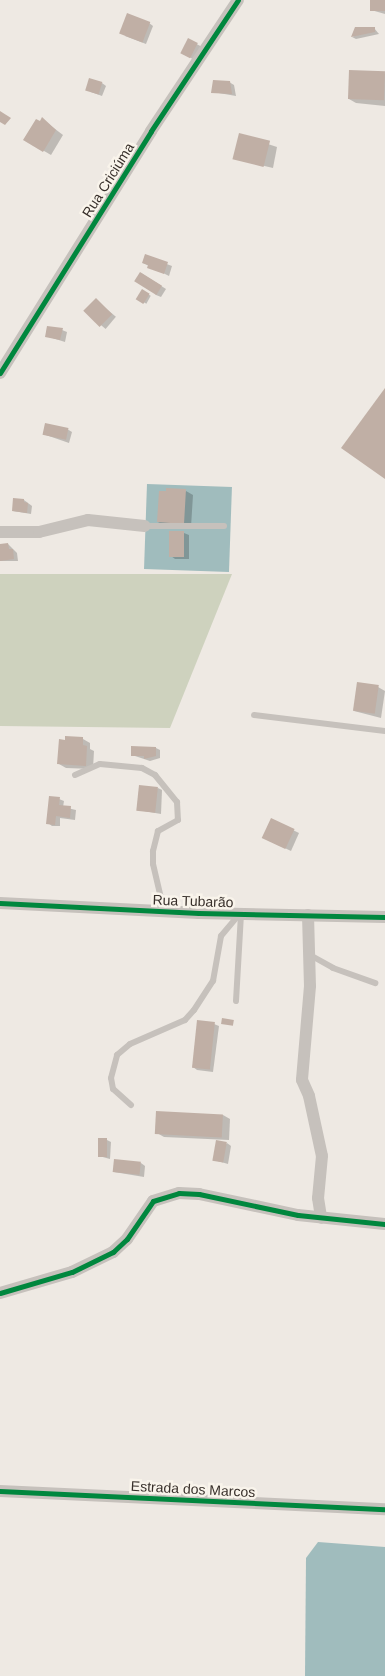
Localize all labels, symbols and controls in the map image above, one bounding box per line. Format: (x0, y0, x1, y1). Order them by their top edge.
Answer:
street label: Rua Criciúma (78, 140, 138, 220)
street label: Rua Tubarão (152, 891, 234, 911)
street label: Estrada dos Marcos (130, 1477, 256, 1501)

